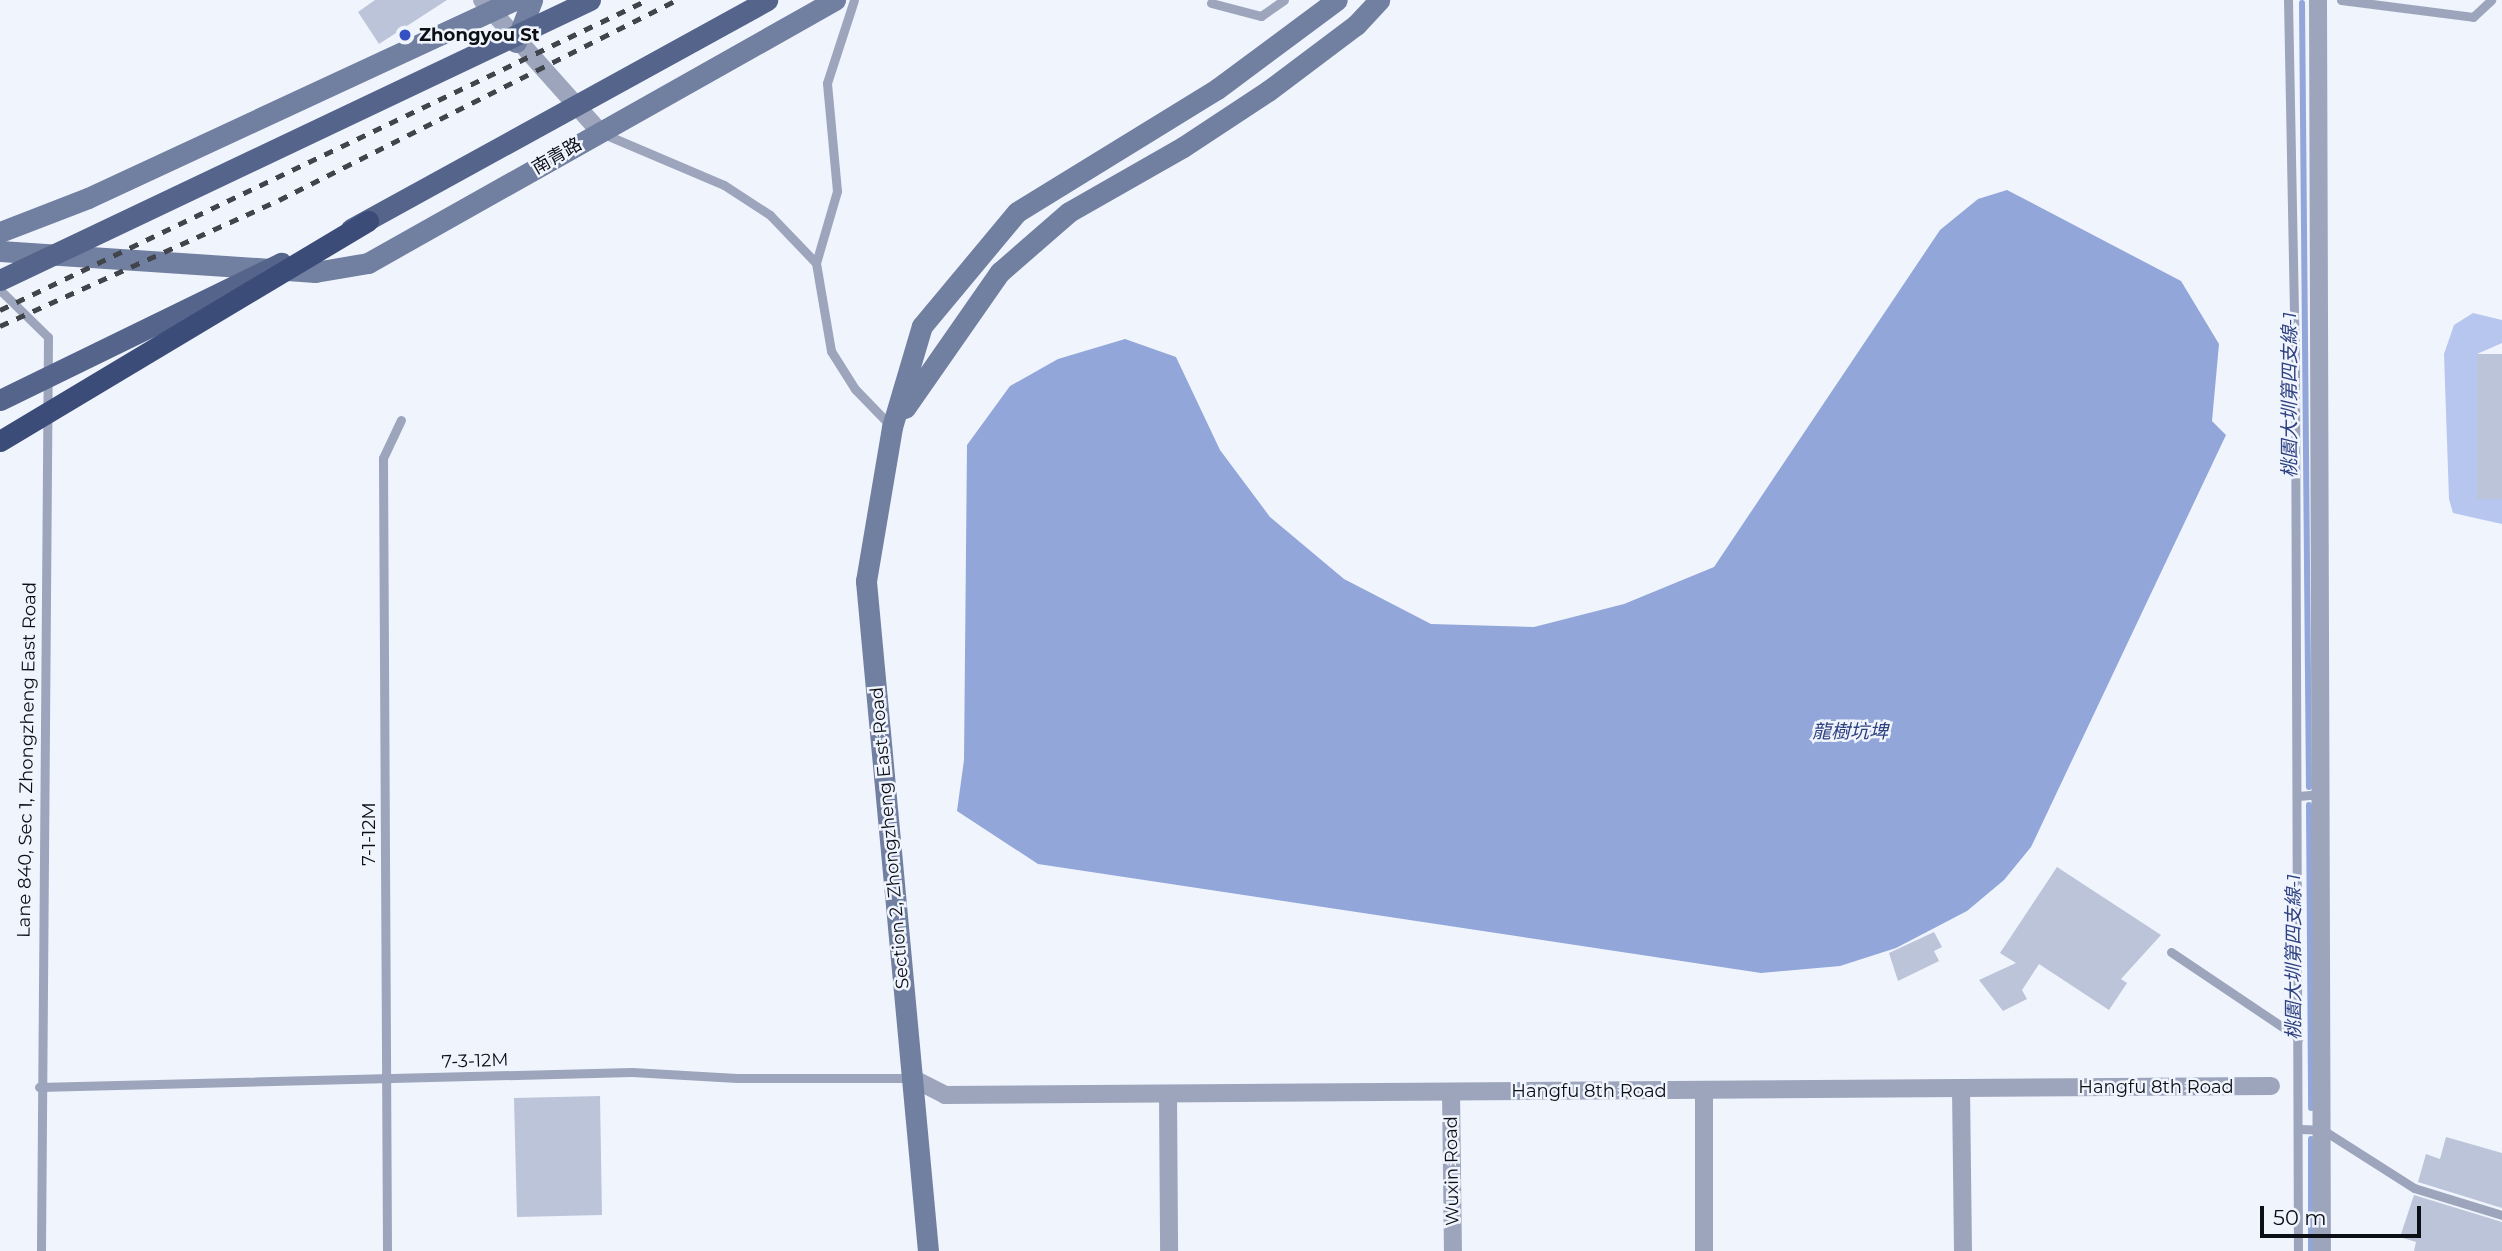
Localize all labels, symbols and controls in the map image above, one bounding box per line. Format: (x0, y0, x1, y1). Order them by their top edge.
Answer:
place label: Zhongyou St (419, 24, 540, 46)
marker: Zhongyou St (397, 27, 413, 43)
street label: 南青路 (528, 133, 586, 179)
water label: 桃園大圳第四支線-1 (2279, 312, 2301, 478)
street label: Lane 840, Sec 1, Zhongzheng East Road (13, 582, 41, 938)
street label: Section 2, Zhongzheng East Road (866, 686, 914, 990)
water label: 龍樹坑埤 (1812, 721, 1888, 743)
street label: 7-1-12M (358, 802, 380, 866)
water label: 桃園大圳第四支線-1 (2283, 874, 2305, 1040)
street label: 7-3-12M (441, 1049, 509, 1073)
street label: Hangfu 8th Road (2078, 1076, 2234, 1098)
street label: Hangfu 8th Road (1511, 1080, 1667, 1102)
street label: Wuxin Road (1440, 1116, 1464, 1226)
scale bar (2264, 1192, 2425, 1236)
text: 50 m (2273, 1205, 2327, 1230)

